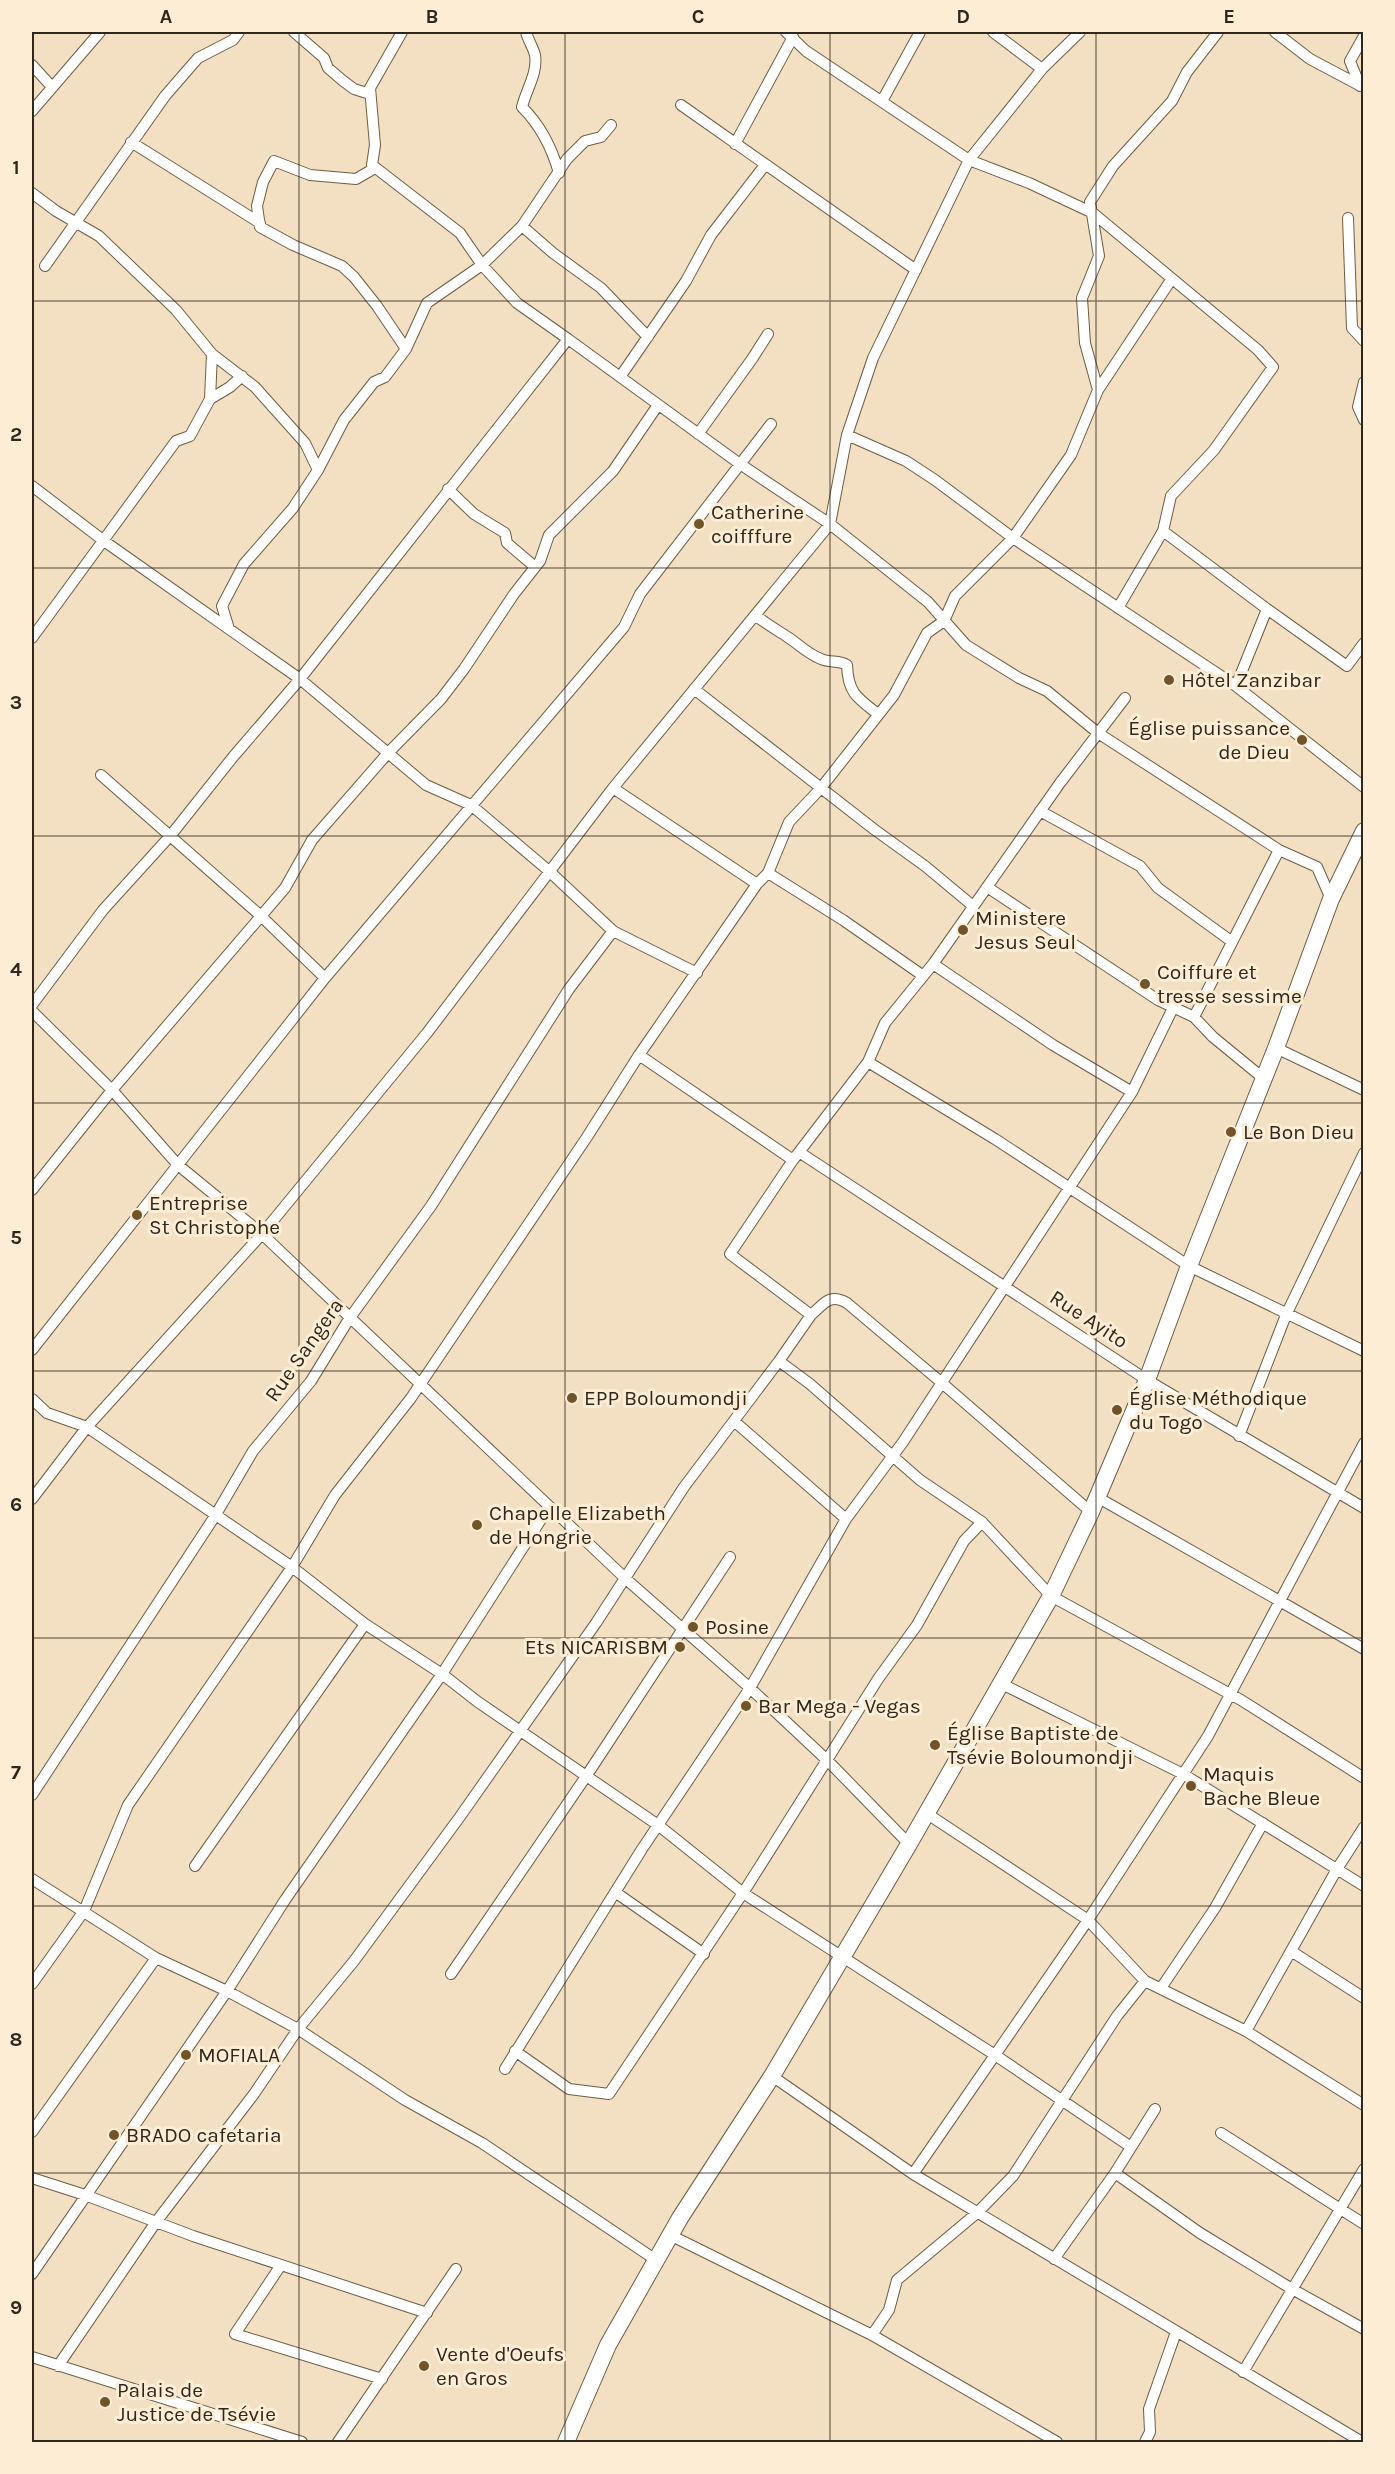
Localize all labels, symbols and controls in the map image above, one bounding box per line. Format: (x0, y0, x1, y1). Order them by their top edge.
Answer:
text: A (160, 5, 173, 28)
text: B (426, 5, 438, 28)
text: C (692, 5, 704, 28)
text: D (956, 5, 970, 28)
text: E (1223, 5, 1235, 28)
text: 1 (12, 156, 20, 179)
text: 2 (10, 423, 22, 446)
place label: Catherine coifffure (711, 500, 804, 548)
marker: Catherine coifffure (692, 517, 706, 531)
place label: Hôtel Zanzibar (1181, 668, 1321, 692)
marker: Hôtel Zanzibar (1162, 673, 1176, 687)
text: 3 (10, 691, 22, 714)
place label: Église puissance de Dieu (1128, 716, 1290, 764)
marker: Église puissance de Dieu (1295, 733, 1309, 747)
place label: Ministere Jesus Seul (975, 906, 1076, 954)
marker: Ministere Jesus Seul (956, 923, 970, 937)
text: 4 (10, 958, 22, 981)
place label: Coiffure et tresse sessime (1157, 960, 1302, 1008)
marker: Coiffure et tresse sessime (1138, 977, 1152, 991)
place label: Le Bon Dieu (1243, 1120, 1354, 1144)
marker: Le Bon Dieu (1224, 1125, 1238, 1139)
place label: Entreprise St Christophe (149, 1191, 280, 1239)
marker: Entreprise St Christophe (130, 1208, 144, 1222)
text: 5 (10, 1226, 22, 1249)
street label: Rue Ayito (1045, 1285, 1133, 1353)
street label: Rue Sangera (260, 1294, 348, 1406)
place label: EPP Boloumondji (584, 1386, 748, 1410)
place label: Église Méthodique du Togo (1129, 1386, 1307, 1434)
marker: EPP Boloumondji (565, 1391, 579, 1405)
marker: Église Méthodique du Togo (1110, 1403, 1124, 1417)
text: 6 (10, 1493, 22, 1516)
place label: Chapelle Elizabeth de Hongrie (489, 1501, 666, 1549)
marker: Chapelle Elizabeth de Hongrie (470, 1518, 484, 1532)
place label: Posine (705, 1615, 769, 1639)
marker: Posine (686, 1620, 700, 1634)
place label: Ets NICARISBM (525, 1635, 668, 1659)
marker: Ets NICARISBM (673, 1640, 687, 1654)
place label: Bar Mega - Vegas (758, 1694, 921, 1718)
marker: Bar Mega - Vegas (739, 1699, 753, 1713)
place label: Église Baptiste de Tsévie Boloumondji (947, 1721, 1134, 1769)
marker: Église Baptiste de Tsévie Boloumondji (928, 1738, 942, 1752)
text: 7 (11, 1761, 21, 1784)
place label: Maquis Bache Bleue (1203, 1762, 1320, 1810)
marker: Maquis Bache Bleue (1184, 1779, 1198, 1793)
text: 8 (10, 2028, 22, 2051)
place label: MOFIALA (198, 2043, 280, 2067)
marker: MOFIALA (179, 2048, 193, 2062)
place label: BRADO cafetaria (126, 2123, 282, 2147)
marker: BRADO cafetaria (107, 2128, 121, 2142)
text: 9 (10, 2296, 22, 2319)
place label: Vente d'Oeufs en Gros (436, 2342, 564, 2390)
marker: Vente d'Oeufs en Gros (417, 2359, 431, 2373)
place label: Palais de Justice de Tsévie (117, 2378, 276, 2426)
marker: Palais de Justice de Tsévie (98, 2395, 112, 2409)

